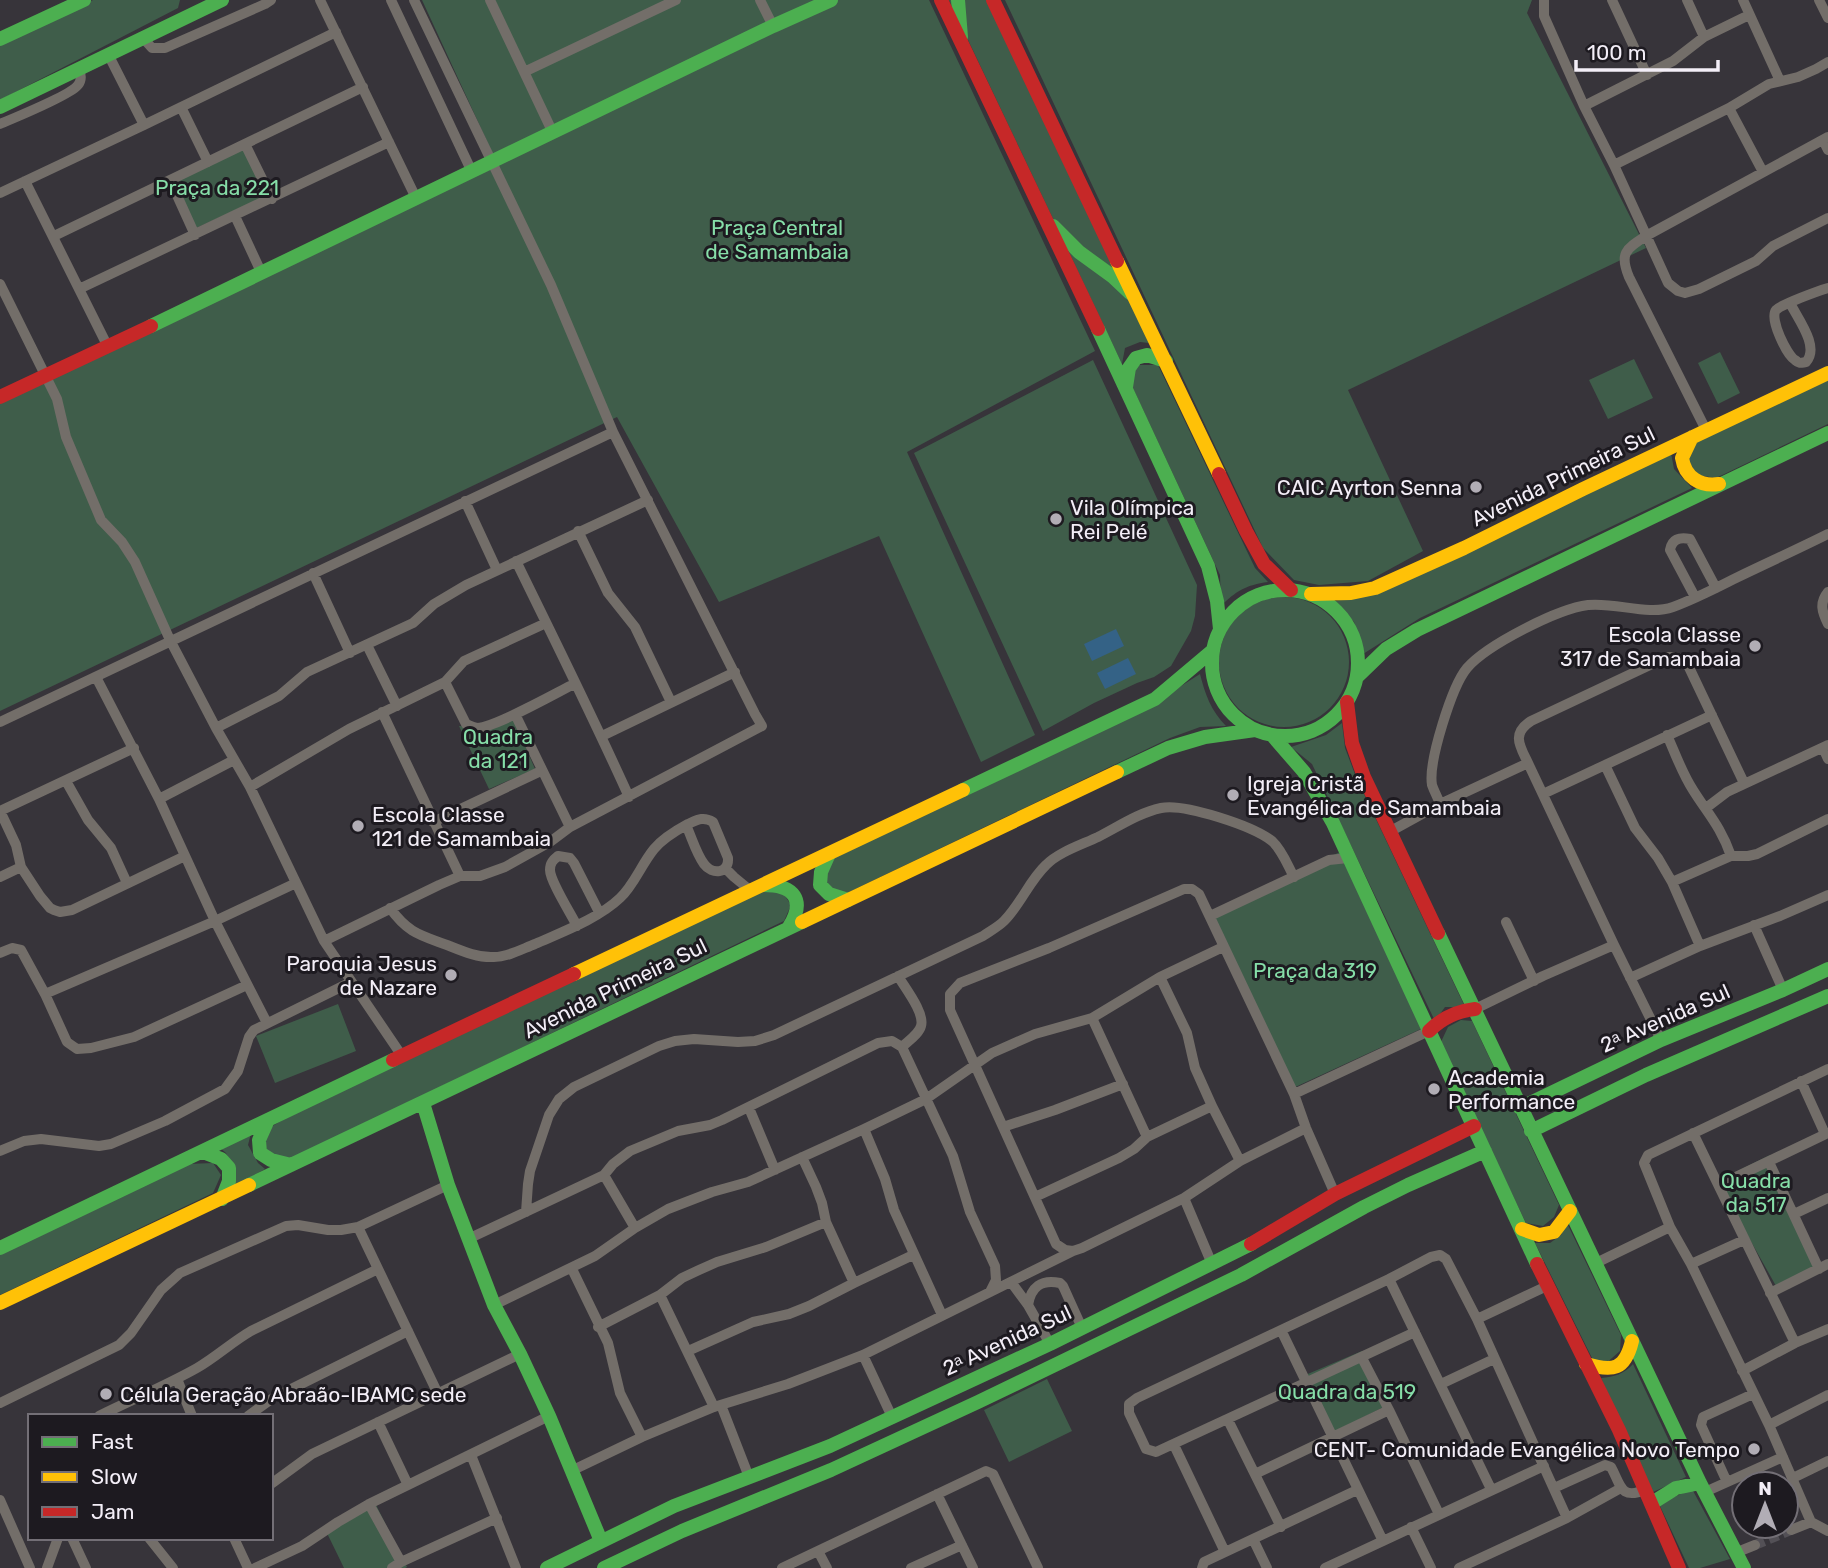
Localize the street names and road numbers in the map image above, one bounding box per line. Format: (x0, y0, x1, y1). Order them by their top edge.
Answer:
street label: Avenida Primeira Sul (1467, 421, 1659, 531)
street label: Avenida Primeira Sul (519, 933, 711, 1043)
street label: 2ᵃ Avenida Sul (1596, 978, 1734, 1058)
street label: 2ᵃ Avenida Sul (939, 1299, 1075, 1381)

